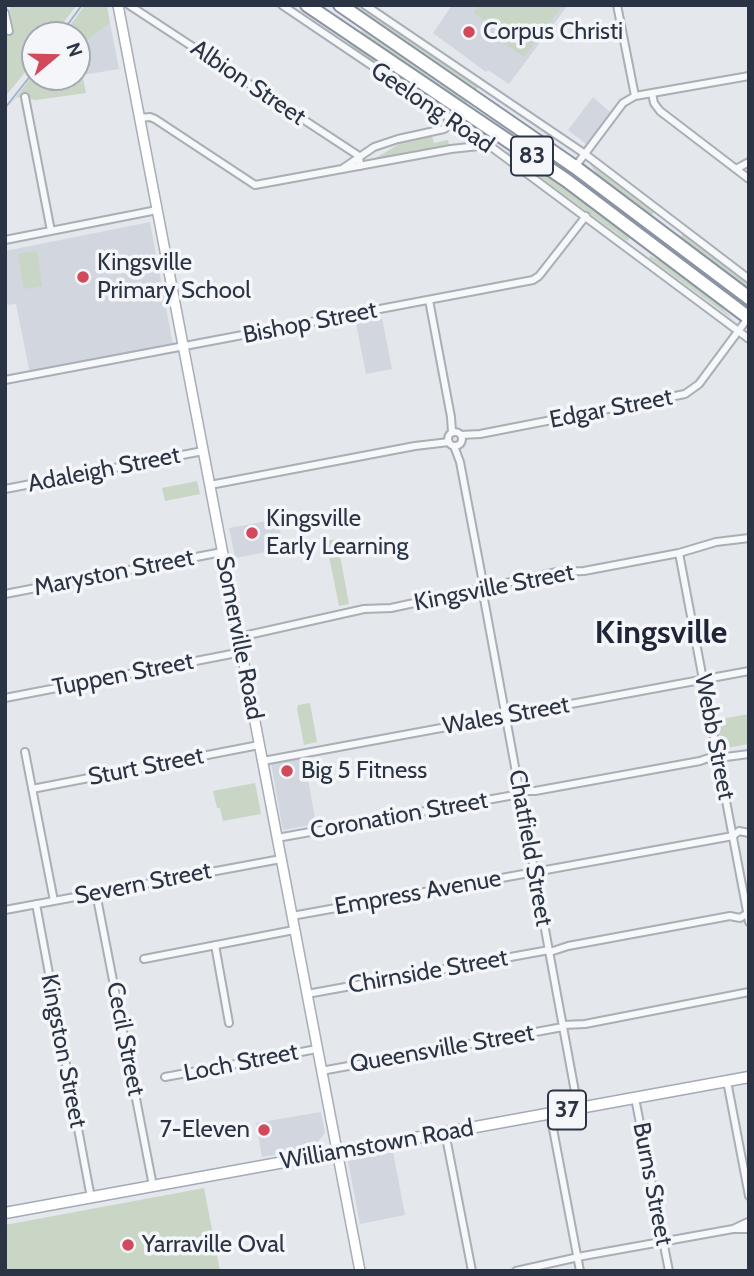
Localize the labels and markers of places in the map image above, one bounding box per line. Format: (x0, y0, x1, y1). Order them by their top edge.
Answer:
place label: Corpus Christi (483, 18, 623, 46)
marker: Corpus Christi (461, 24, 477, 40)
place label: Kingsville Primary School (97, 249, 251, 305)
marker: Kingsville Primary School (75, 269, 91, 285)
place label: Kingsville Early Learning (266, 505, 408, 561)
marker: Kingsville Early Learning (244, 525, 260, 541)
place label: Big 5 Fitness (301, 757, 427, 785)
marker: Big 5 Fitness (279, 763, 295, 779)
place label: 7-Eleven (160, 1116, 250, 1144)
marker: 7-Eleven (256, 1122, 272, 1138)
place label: Yarraville Oval (142, 1231, 285, 1259)
marker: Yarraville Oval (120, 1237, 136, 1253)

